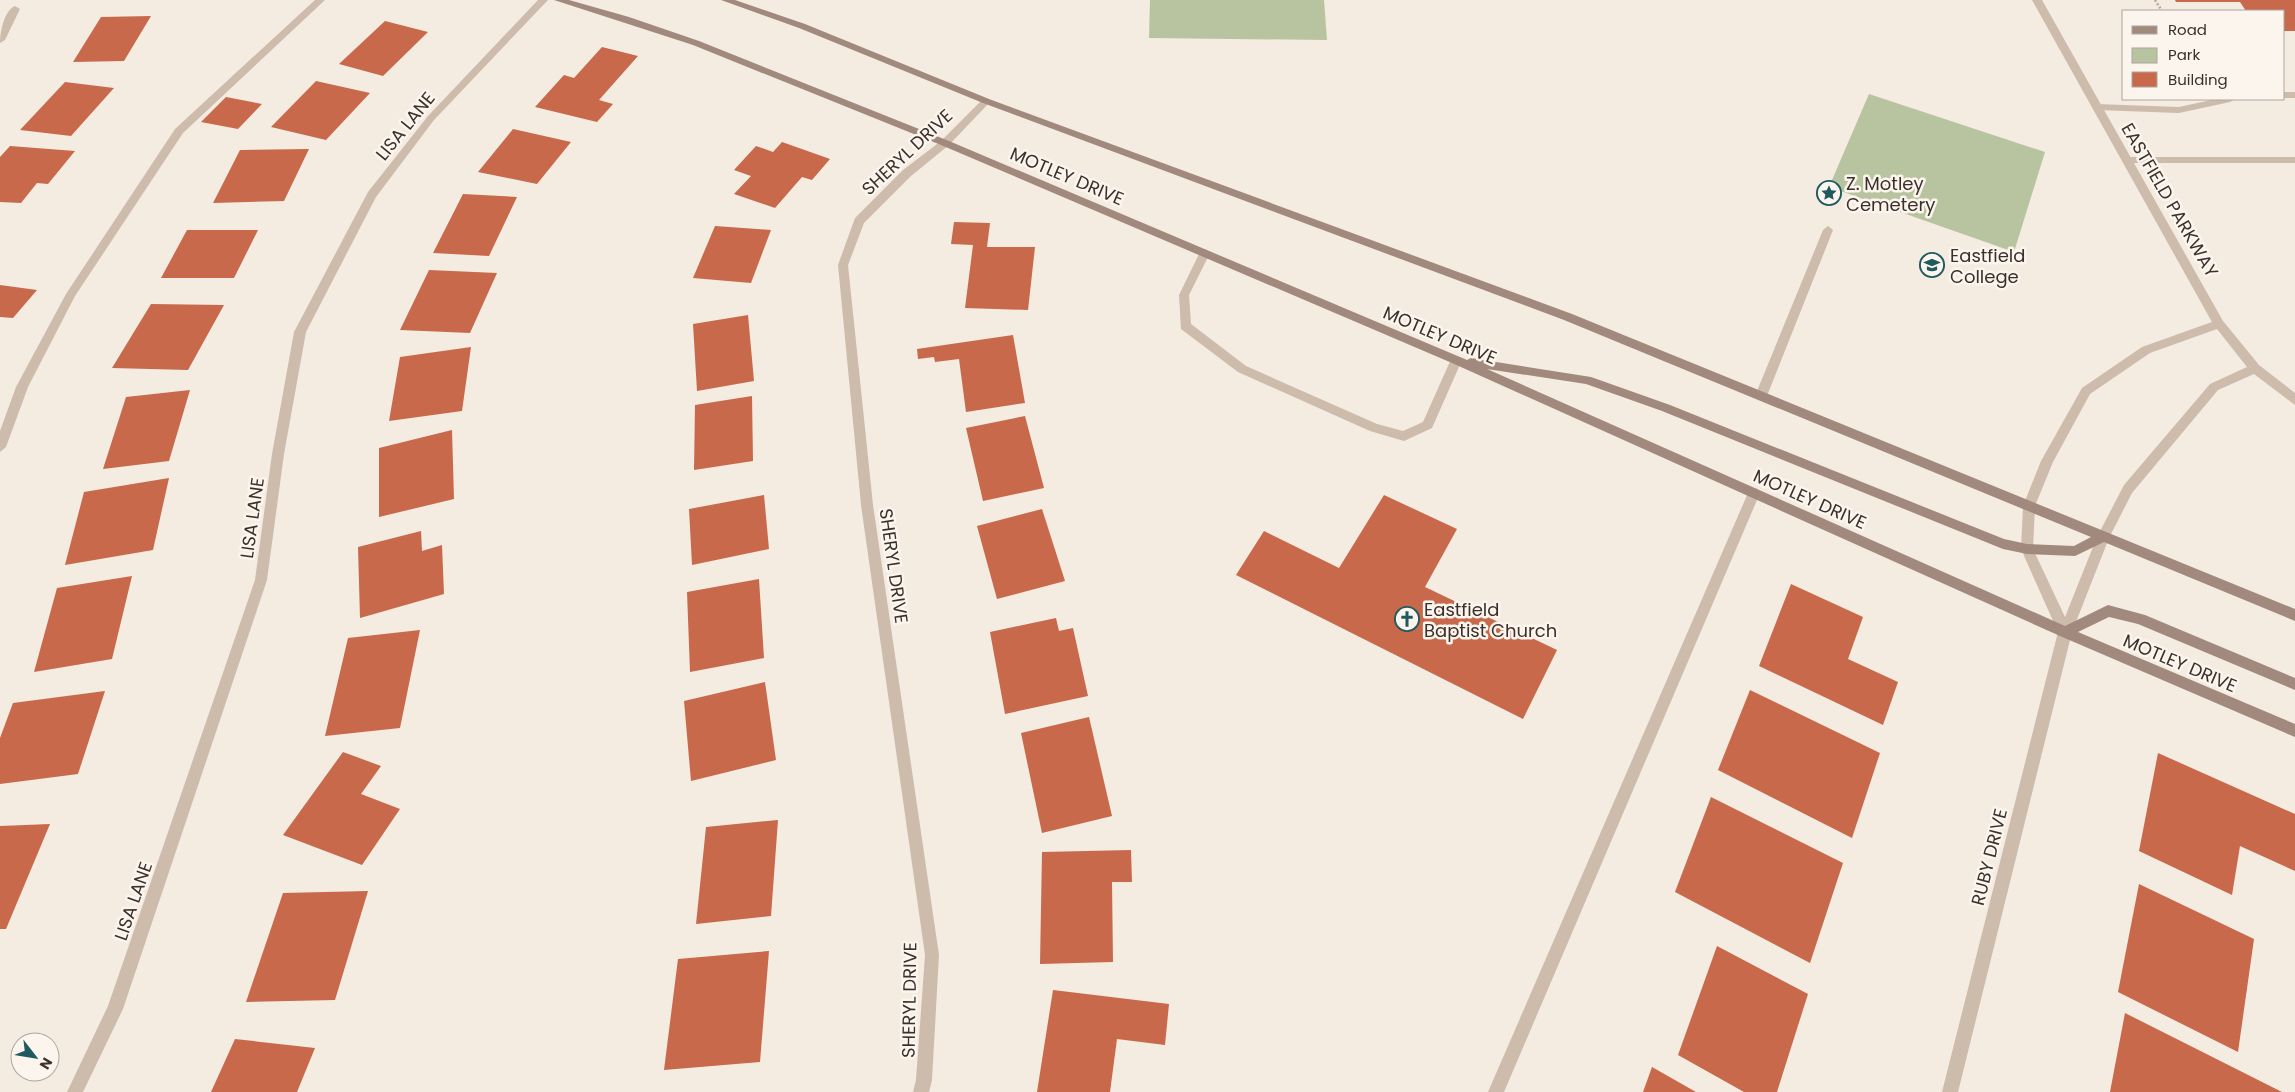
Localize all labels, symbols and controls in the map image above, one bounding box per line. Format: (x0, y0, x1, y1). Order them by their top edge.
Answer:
legend (2122, 10, 2285, 100)
text: Road (2168, 19, 2207, 40)
text: Park (2168, 44, 2200, 65)
text: Building (2168, 69, 2228, 90)
street label: LISA LANE (370, 86, 440, 166)
street label: SHERYL DRIVE (856, 103, 958, 201)
street label: EASTFIELD PARKWAY (2116, 118, 2225, 282)
street label: MOTLEY DRIVE (1006, 141, 1128, 211)
place label: Z. Motley Cemetery (1846, 171, 1935, 217)
place icon: Z. Motley Cemetery (1816, 180, 1842, 206)
place label: Eastfield College (1950, 243, 2025, 289)
school or university icon: Eastfield College (1919, 252, 1945, 278)
street label: MOTLEY DRIVE (1379, 300, 1501, 370)
street label: MOTLEY DRIVE (1750, 463, 1870, 535)
street label: LISA LANE (234, 476, 270, 560)
street label: SHERYL DRIVE (874, 507, 914, 625)
place label: Eastfield Baptist Church (1424, 597, 1557, 643)
church icon: Eastfield Baptist Church (1394, 606, 1420, 632)
street label: MOTLEY DRIVE (2119, 628, 2241, 698)
street label: RUBY DRIVE (1965, 806, 2013, 908)
street label: LISA LANE (108, 858, 158, 944)
street label: SHERYL DRIVE (895, 942, 923, 1058)
north arrow (10, 1032, 60, 1082)
text: N (35, 1054, 57, 1073)

